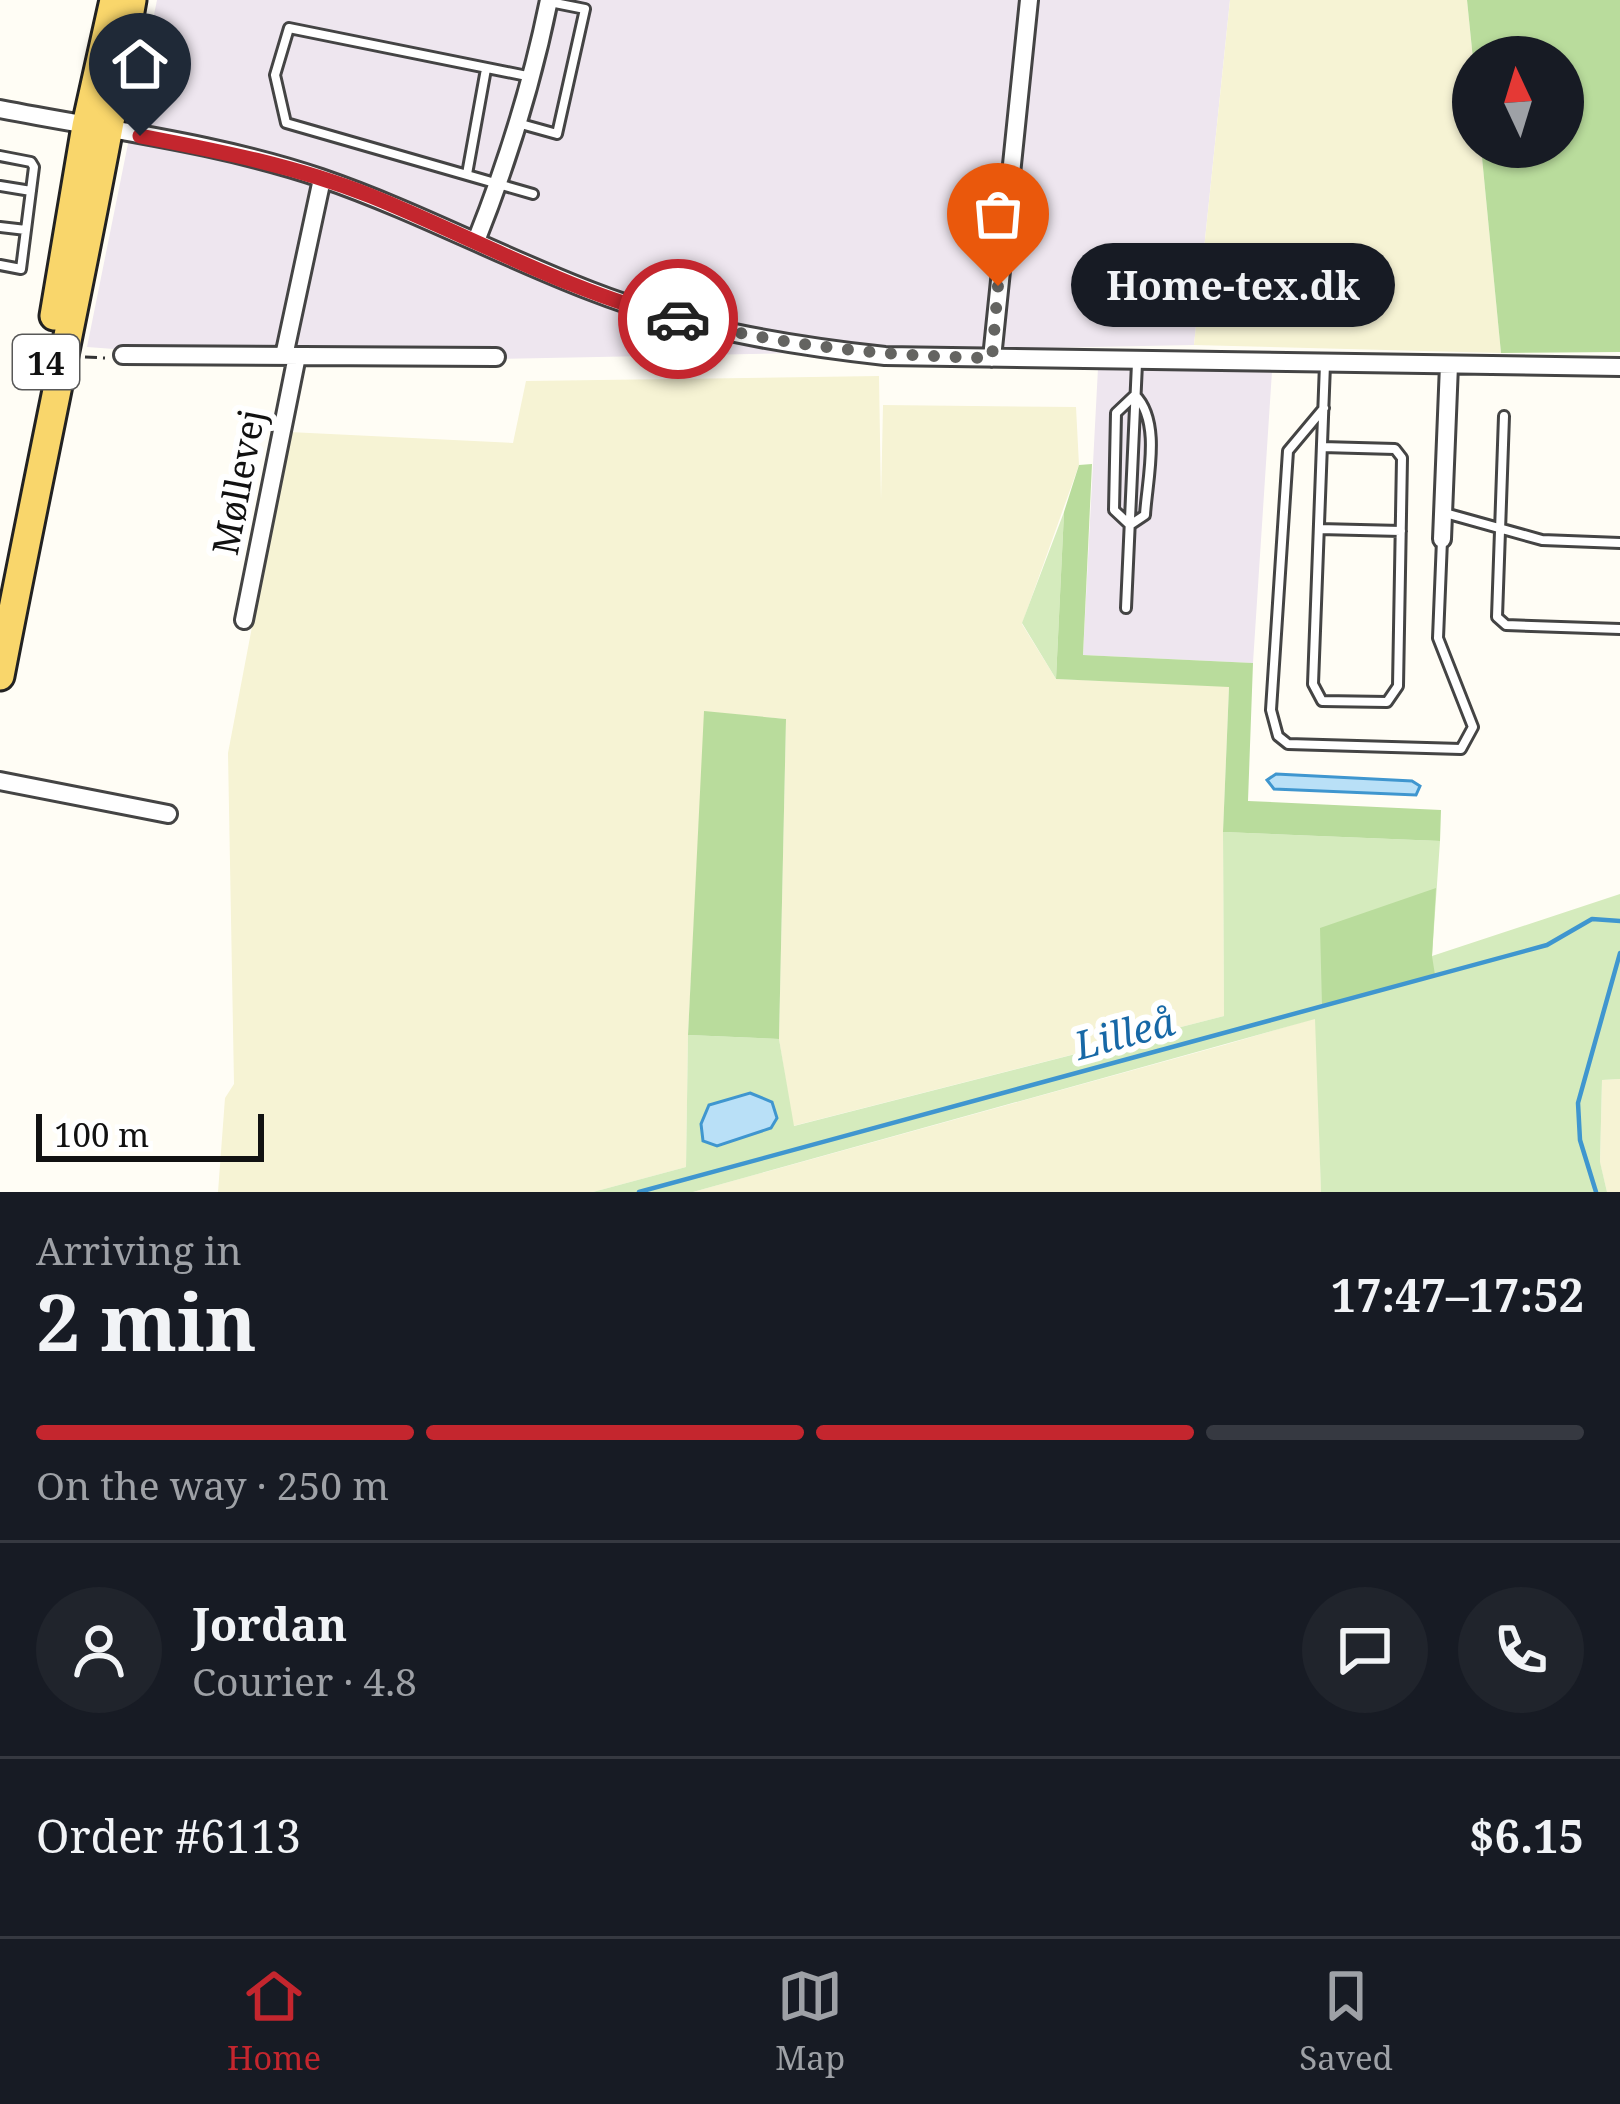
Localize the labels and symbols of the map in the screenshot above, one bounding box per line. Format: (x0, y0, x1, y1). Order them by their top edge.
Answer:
pin (89, 13, 191, 136)
north arrow (1452, 36, 1584, 168)
pin (947, 163, 1049, 286)
callout: Home-tex.dk (1070, 244, 1394, 328)
courier (618, 259, 738, 379)
road number: 14 (13, 335, 79, 389)
street label: Møllevej (200, 405, 276, 559)
water label: Lilleå (1067, 993, 1180, 1071)
scale bar (36, 1108, 264, 1161)

